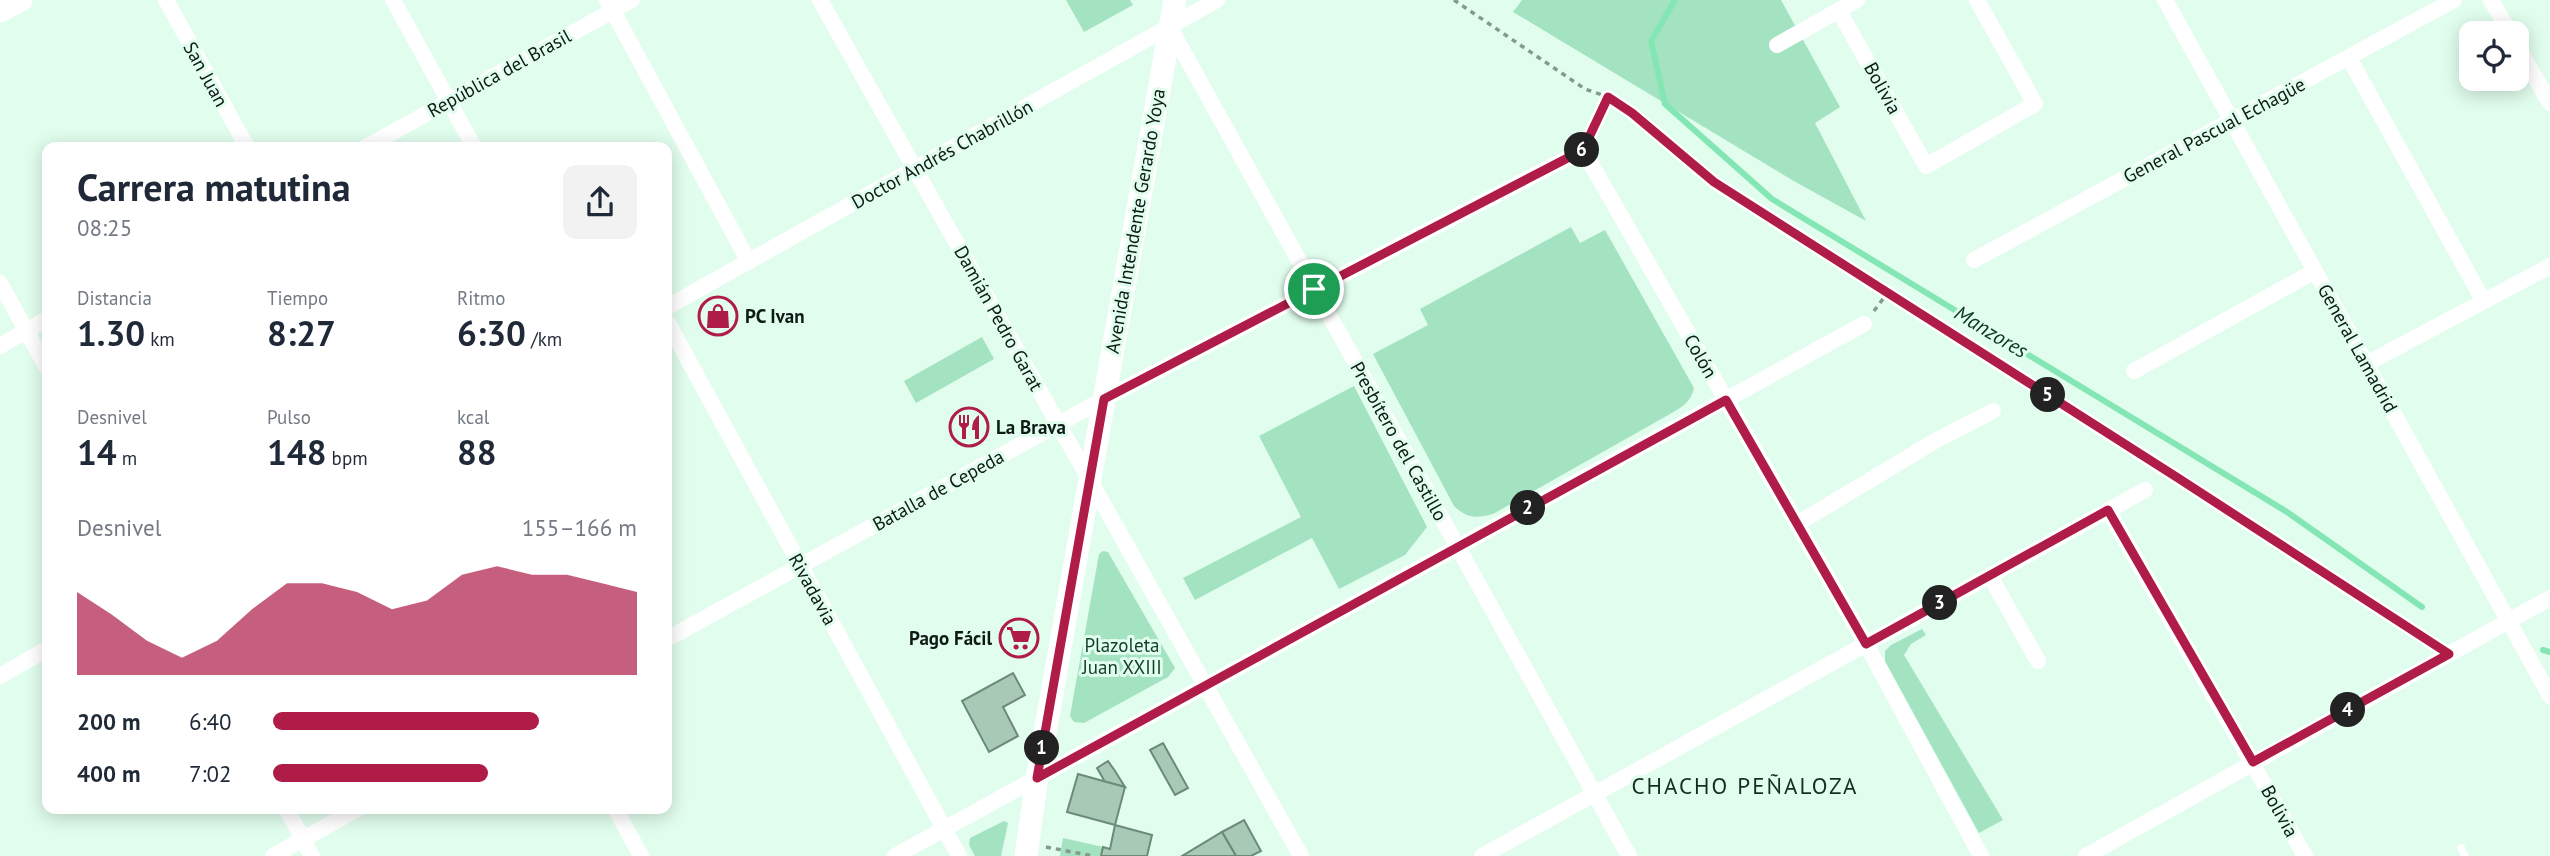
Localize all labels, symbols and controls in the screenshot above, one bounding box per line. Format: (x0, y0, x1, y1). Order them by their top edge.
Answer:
map controls (2459, 21, 2529, 91)
button: locate (2459, 21, 2529, 91)
street label: República del Brasil (423, 23, 575, 122)
street label: San Juan (178, 37, 234, 111)
street label: Bolivia (1859, 58, 1907, 118)
street label: General Pascual Echagüe (2119, 72, 2309, 188)
street label: Avenida Intendente Gerardo Yoya (1100, 87, 1170, 355)
street label: Doctor Andrés Chabrillón (847, 94, 1037, 214)
pin: 6 (1564, 132, 1600, 168)
text: 6 (1576, 137, 1587, 161)
text: Carrera matutina (77, 162, 351, 211)
button: share (563, 165, 637, 239)
text: 08:25 (77, 213, 132, 242)
street label: Damián Pedro Garat (949, 241, 1049, 395)
pin (1284, 259, 1344, 319)
icon: arrive (1295, 270, 1333, 308)
street label: General Lamadrid (2313, 279, 2403, 417)
text: Distancia (77, 286, 152, 310)
text: Tiempo (267, 286, 328, 310)
text: Ritmo (457, 286, 505, 310)
shop icon: PC Ivan (697, 295, 739, 337)
water label: Manzores (1950, 299, 2034, 364)
place label: PC Ivan (745, 304, 805, 328)
text: 1.30 (77, 310, 145, 356)
text: 8:27 (267, 310, 336, 356)
text: 6:30 (457, 310, 526, 356)
text: km (145, 327, 175, 351)
text: /km (526, 327, 562, 351)
street label: Colón (1679, 330, 1723, 382)
street label: Presbítero del Castillo (1345, 357, 1453, 525)
pin: 5 (2030, 378, 2066, 412)
text: 5 (2042, 382, 2053, 406)
text: Desnivel (77, 405, 147, 429)
text: Pulso (267, 405, 311, 429)
text: kcal (457, 405, 489, 429)
restaurant icon: La Brava (948, 406, 990, 448)
place label: La Brava (996, 415, 1066, 439)
text: 14 (77, 429, 117, 475)
text: 148 (267, 429, 327, 475)
text: 88 (457, 429, 497, 475)
street label: Batalla de Cepeda (868, 444, 1008, 536)
text: m (117, 446, 137, 470)
text: bpm (327, 446, 368, 470)
pin: 2 (1510, 490, 1546, 526)
text: 2 (1522, 495, 1533, 519)
text: Desnivel (77, 513, 161, 542)
text: 155–166 m (522, 513, 637, 542)
street label: Rivadavia (784, 549, 842, 629)
pin: 3 (1923, 586, 1958, 620)
text: 3 (1934, 590, 1945, 614)
supermarket icon: Pago Fácil (998, 617, 1040, 659)
place label: Pago Fácil (909, 626, 992, 650)
park label: Plazoleta Juan XXIII (1081, 633, 1162, 679)
pin: 4 (2330, 692, 2366, 728)
text: 4 (2342, 697, 2353, 721)
text: 200 m (77, 707, 140, 736)
text: 6:40 (189, 707, 232, 736)
pin: 1 (1024, 730, 1060, 766)
text: 1 (1036, 735, 1047, 759)
text: 400 m (77, 759, 140, 788)
text: 7:02 (189, 759, 232, 788)
district label: CHACHO PEÑALOZA (1631, 771, 1859, 800)
street label: Bolivia (2256, 781, 2304, 841)

